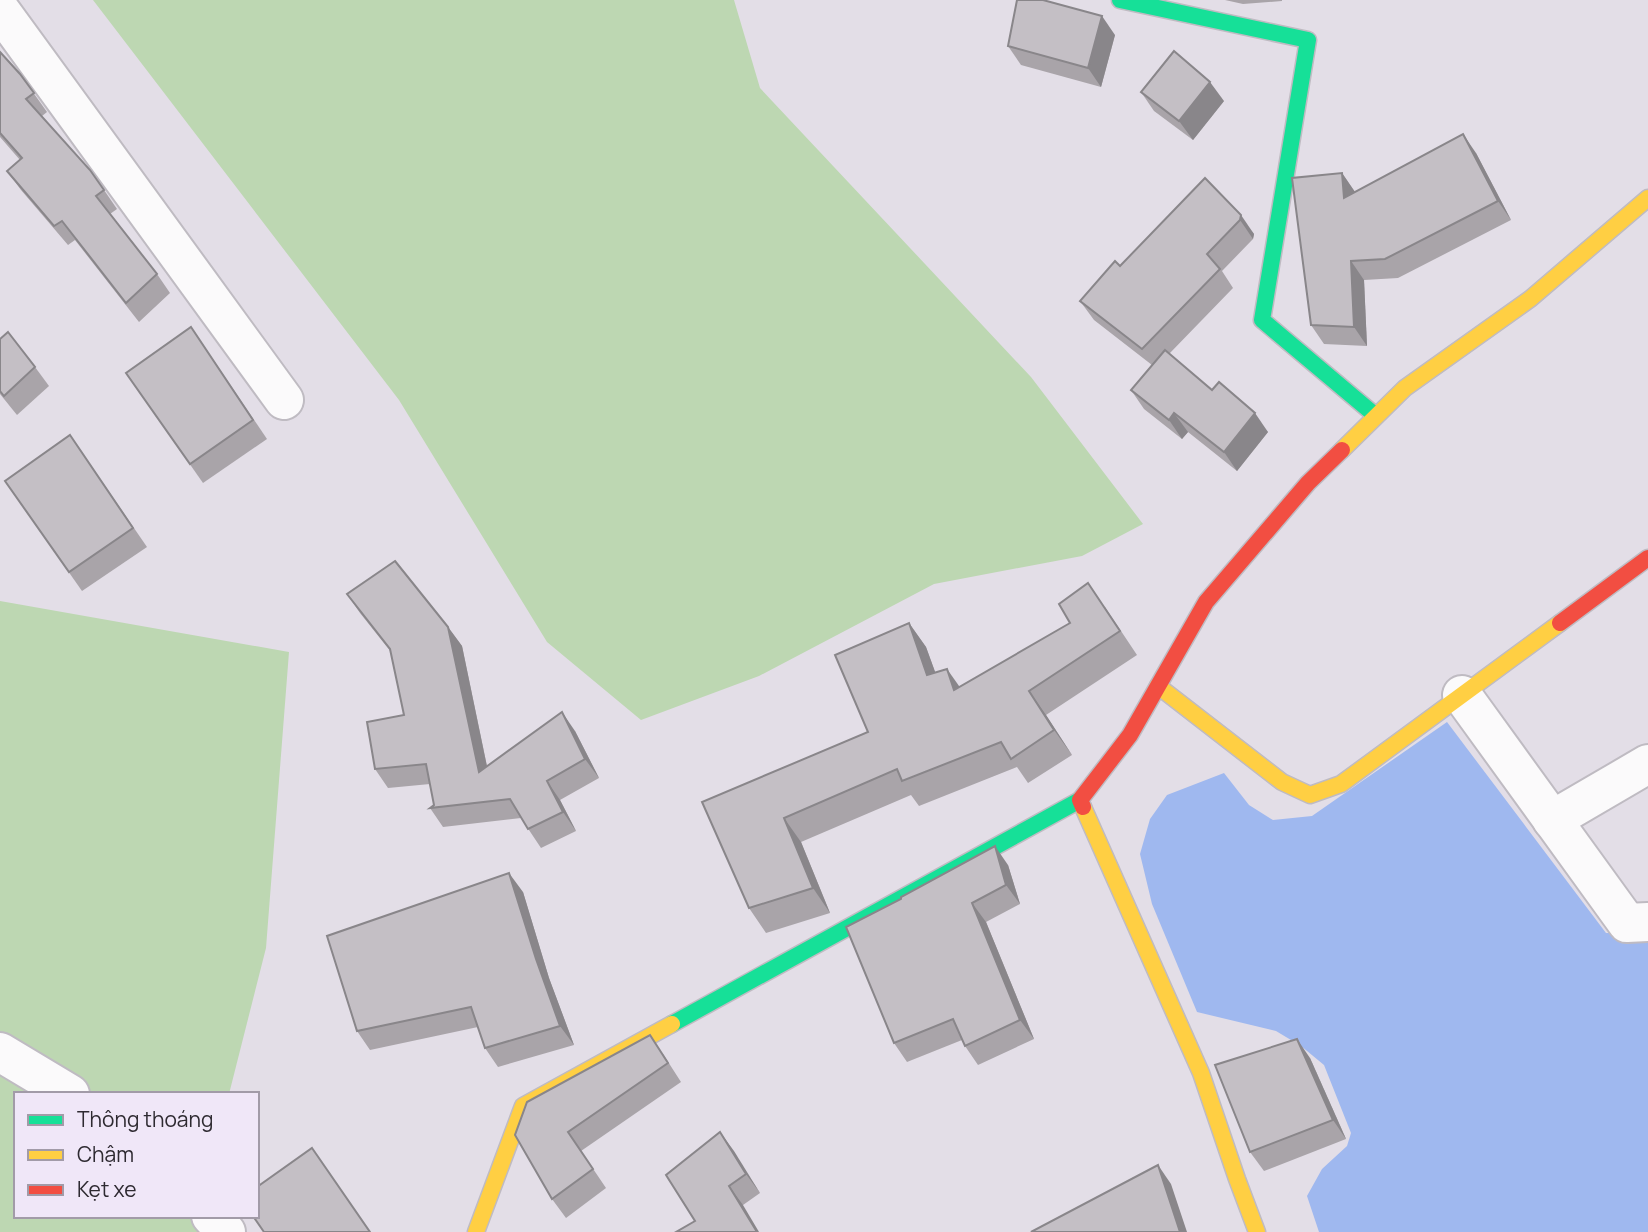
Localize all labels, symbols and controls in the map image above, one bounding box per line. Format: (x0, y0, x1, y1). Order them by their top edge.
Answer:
legend (14, 1092, 259, 1218)
text: Thông thoáng (77, 1105, 213, 1133)
text: Chậm (77, 1140, 134, 1168)
text: Kẹt xe (77, 1175, 136, 1203)

